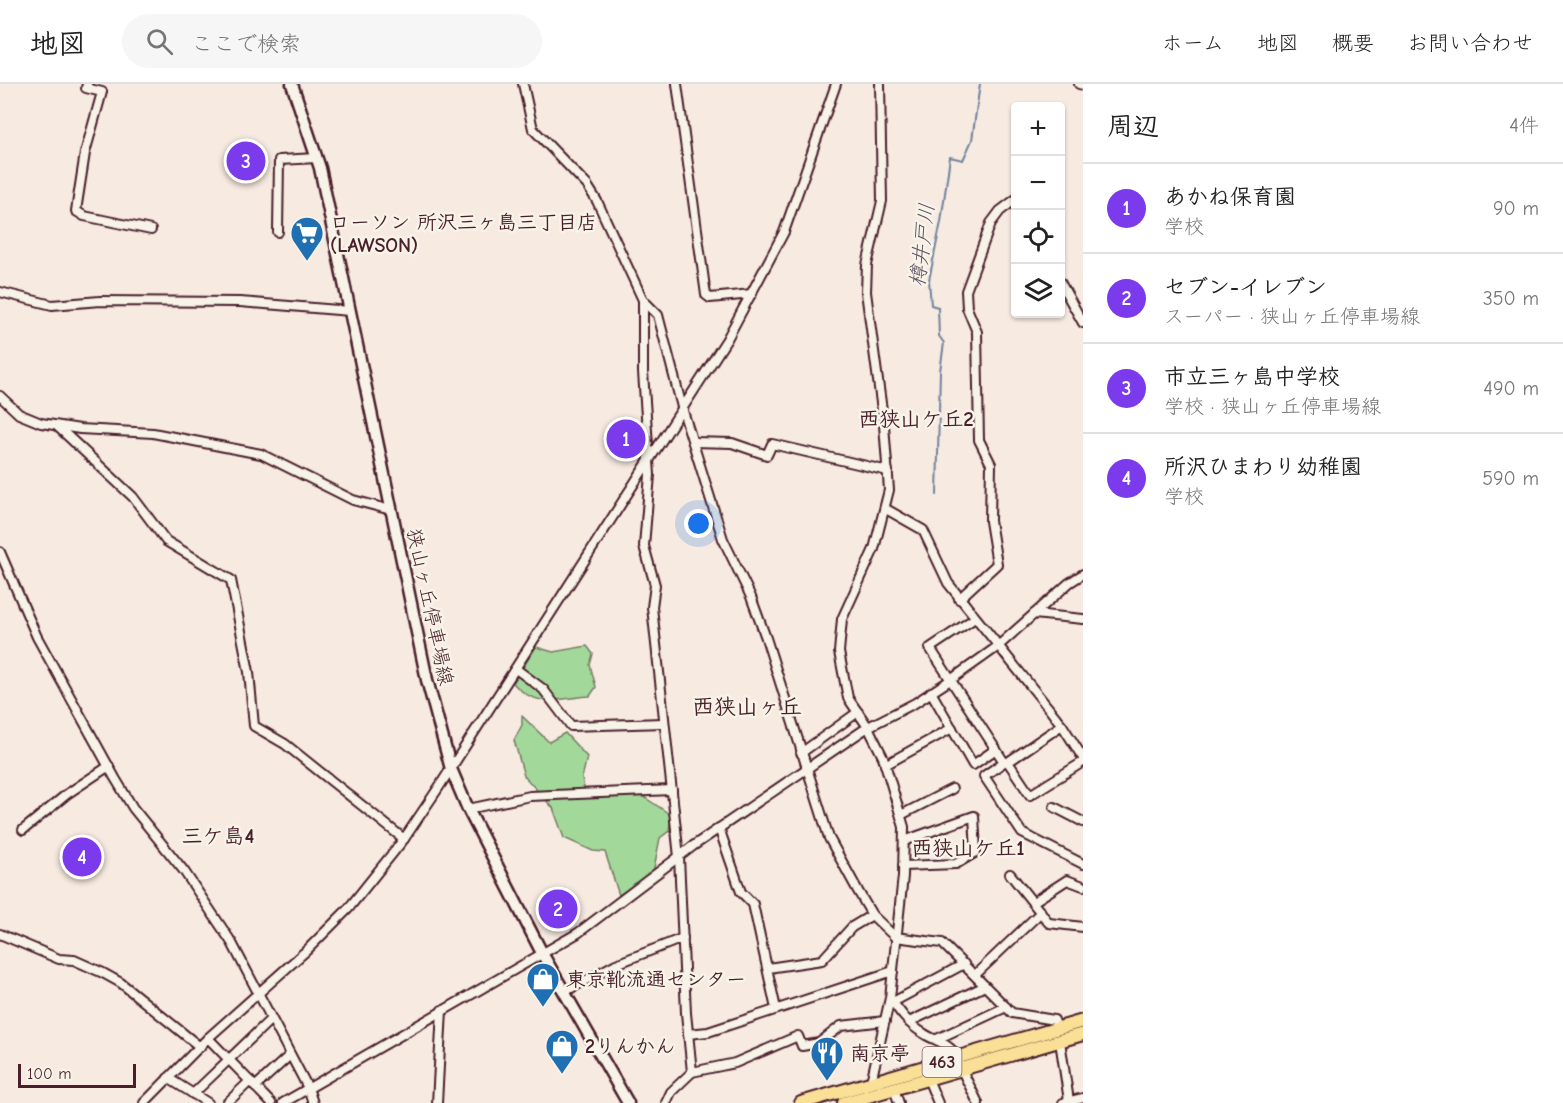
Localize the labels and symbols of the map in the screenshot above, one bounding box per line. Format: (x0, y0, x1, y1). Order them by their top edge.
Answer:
pin: 3 (226, 138, 266, 184)
water label: 樽井戸川 (905, 202, 939, 288)
place label: ローソン 所沢三ヶ島三丁目店 (LAWSON) (330, 211, 597, 257)
supermarket icon: ローソン 所沢三ヶ島三丁目店 (LAWSON) (289, 215, 325, 262)
district label: 西狭山ケ丘2 (858, 407, 974, 431)
pin: 1 (606, 416, 646, 462)
your location (684, 509, 713, 538)
street label: 狭山ヶ丘停車場線 (402, 526, 458, 688)
district label: 西狭山ヶ丘 (692, 694, 802, 720)
district label: 三ケ島4 (182, 824, 255, 848)
pin: 4 (62, 834, 101, 880)
district label: 西狭山ケ丘1 (911, 836, 1025, 860)
pin: 2 (538, 886, 578, 932)
shop icon: 東京靴流通センター (525, 961, 561, 1008)
place label: 東京靴流通センター (566, 968, 746, 991)
shop icon: 2りんかん (544, 1028, 580, 1075)
place label: 2りんかん (585, 1035, 675, 1058)
restaurant icon: 南京亭 (809, 1035, 845, 1082)
place label: 南京亭 (850, 1042, 910, 1065)
road number: 463 (922, 1047, 962, 1077)
scale bar (18, 1061, 136, 1088)

